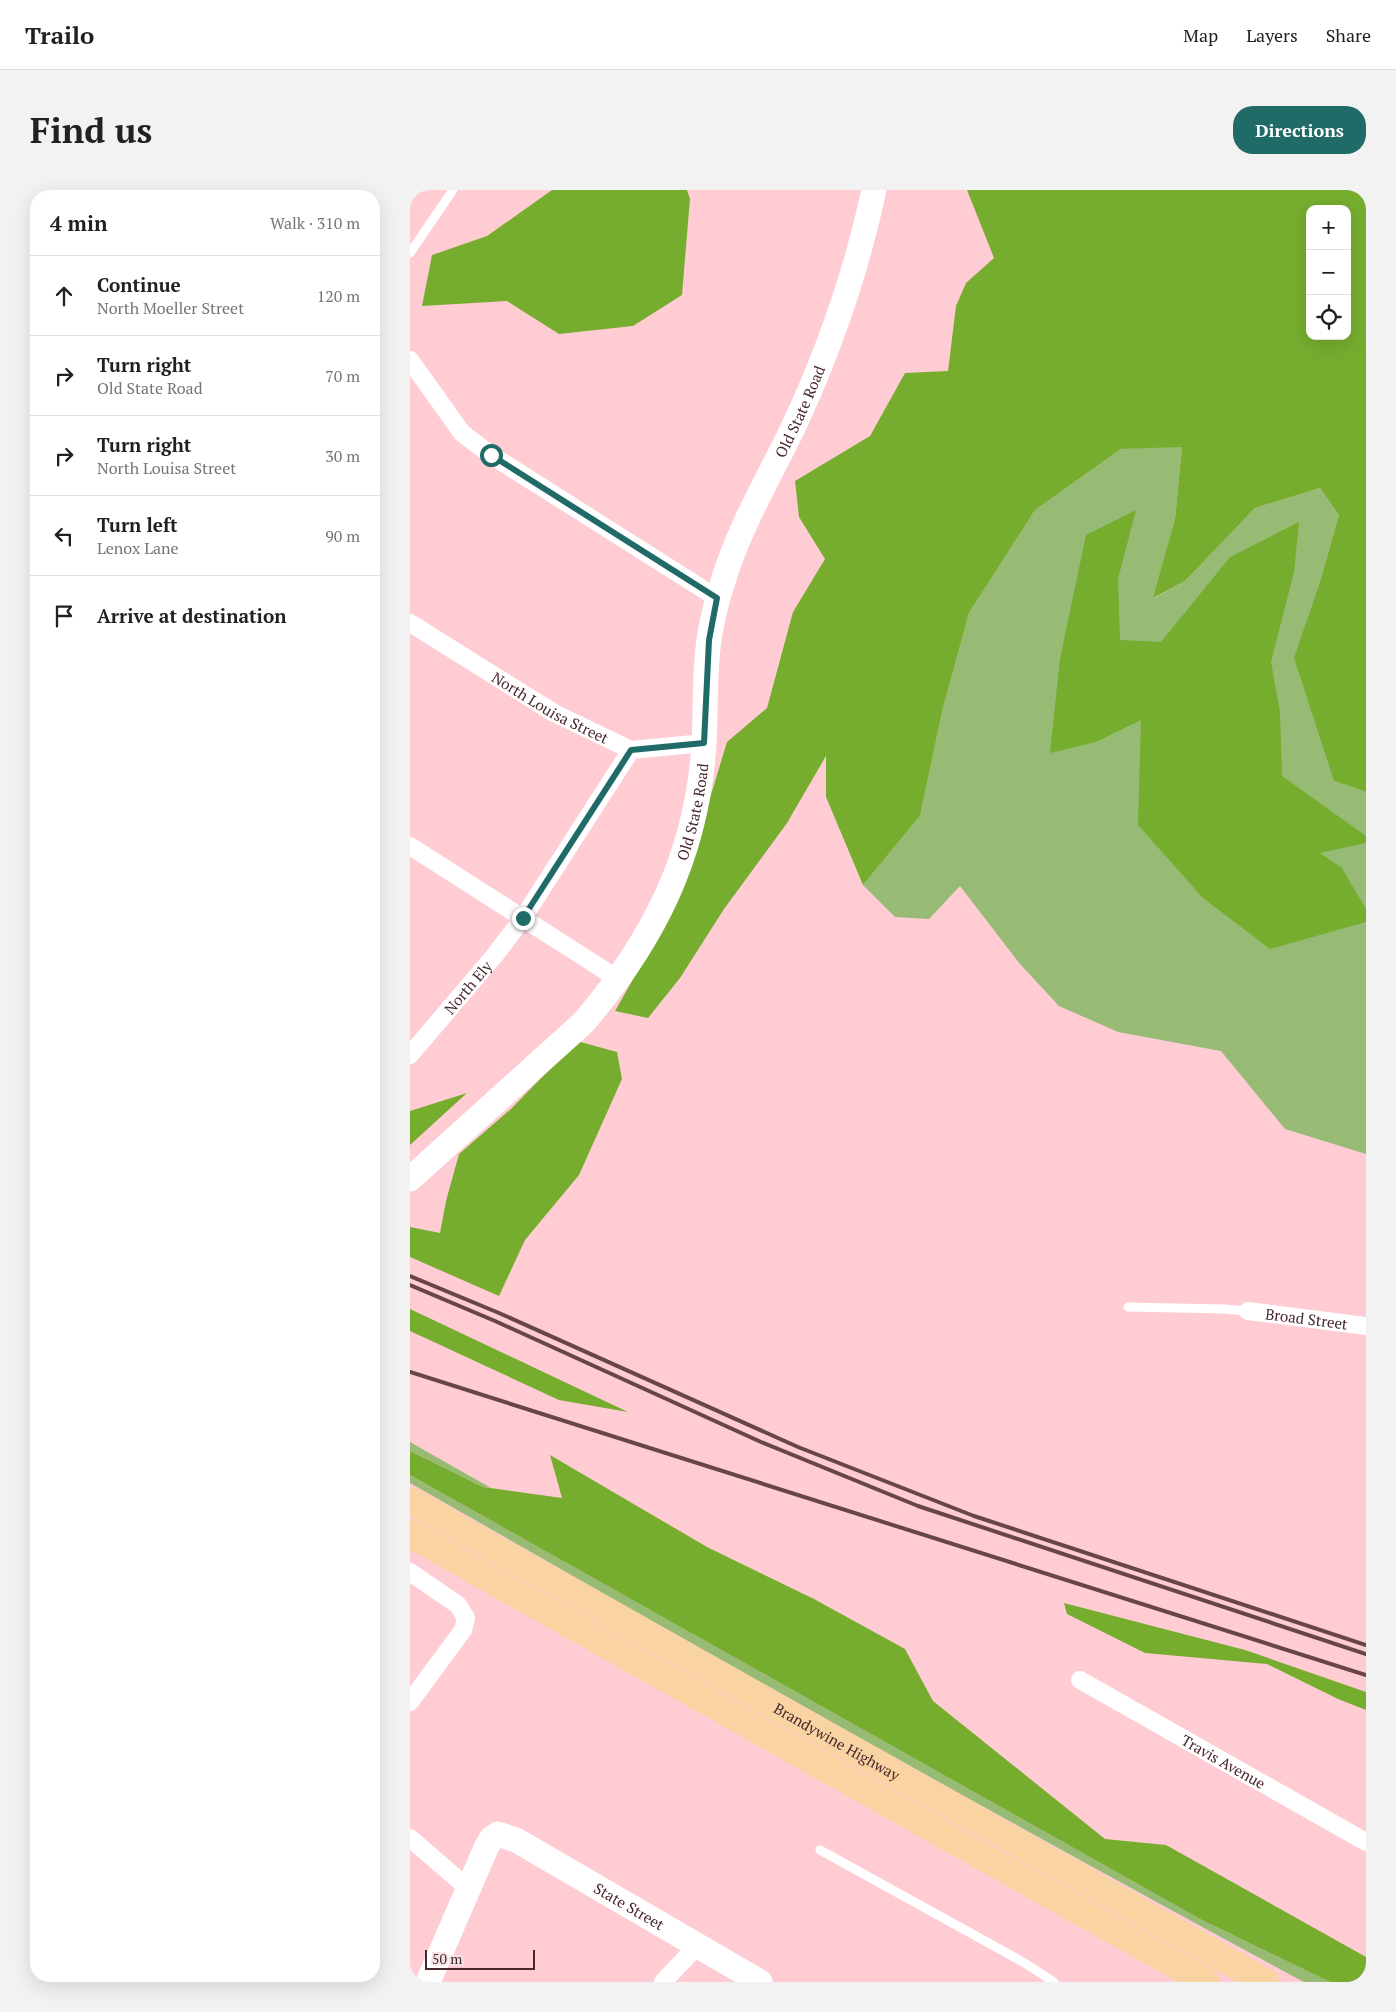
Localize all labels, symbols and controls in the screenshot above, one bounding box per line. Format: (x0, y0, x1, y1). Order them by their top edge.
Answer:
text: Trailo (25, 19, 94, 51)
text: Map (1183, 23, 1218, 47)
text: Layers (1246, 23, 1298, 47)
text: Share (1326, 23, 1371, 47)
button: Directions (1233, 106, 1366, 154)
text: Find us (30, 107, 152, 153)
map controls (1306, 205, 1351, 340)
button: + (1306, 205, 1351, 250)
text: 4 min (50, 209, 107, 237)
text: Walk · 310 m (270, 212, 360, 234)
button: − (1306, 250, 1351, 295)
text: Continue (97, 272, 181, 297)
icon: ahead (50, 282, 78, 310)
text: 120 m (317, 285, 360, 307)
button: locate (1306, 295, 1351, 340)
text: North Moeller Street (97, 297, 244, 319)
text: Turn right (97, 352, 191, 377)
icon: right (50, 362, 78, 390)
street label: Old State Road (770, 362, 829, 461)
text: 70 m (325, 365, 360, 387)
text: Old State Road (97, 377, 203, 399)
text: Turn right (97, 432, 191, 457)
icon: right (50, 442, 78, 470)
route start (480, 444, 503, 467)
text: 30 m (325, 445, 360, 467)
text: North Louisa Street (97, 457, 236, 479)
text: Turn left (97, 512, 178, 537)
icon: left (50, 522, 78, 550)
text: 90 m (325, 525, 360, 547)
text: Lenox Lane (97, 537, 179, 559)
icon: arrive (50, 602, 78, 630)
text: Arrive at destination (97, 603, 286, 628)
street label: North Louisa Street (488, 667, 612, 748)
street label: Old State Road (672, 762, 712, 863)
route end (512, 907, 535, 930)
street label: North Ely (439, 956, 496, 1018)
street label: Broad Street (1264, 1303, 1349, 1334)
street label: Brandywine Highway (770, 1698, 904, 1785)
street label: Travis Avenue (1178, 1730, 1269, 1793)
street label: State Street (591, 1878, 668, 1934)
scale bar (425, 1947, 535, 1970)
text: 50 m (432, 1949, 462, 1968)

